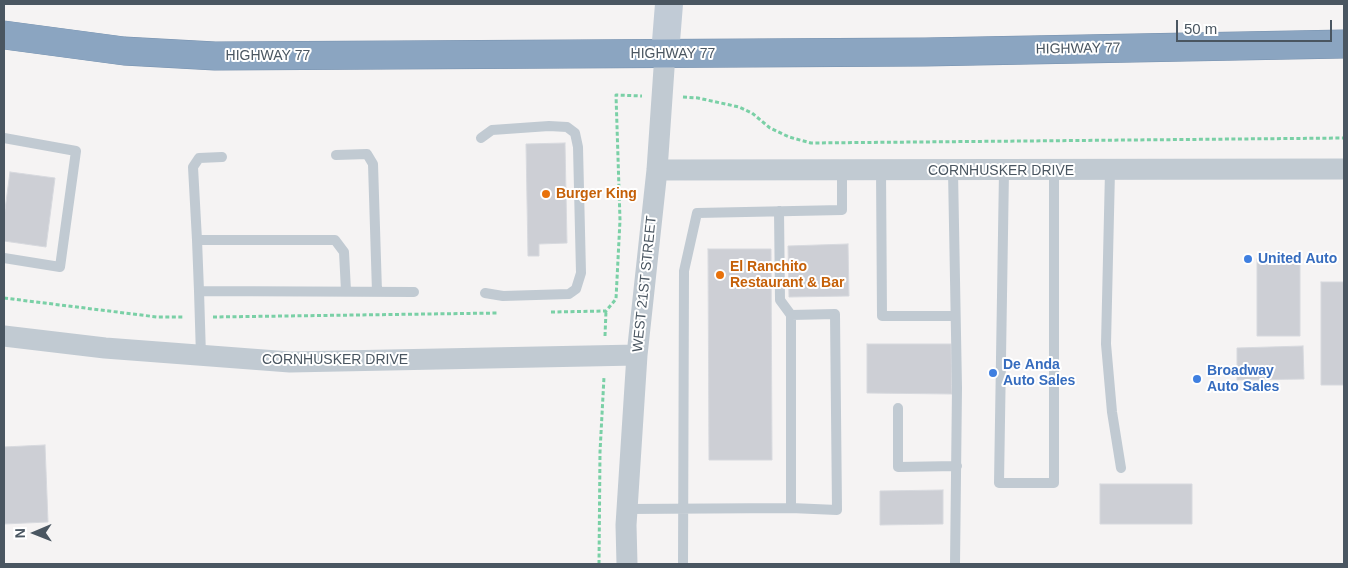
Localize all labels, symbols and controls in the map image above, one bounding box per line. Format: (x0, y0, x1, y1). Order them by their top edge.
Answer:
scale bar (1178, 10, 1334, 42)
text: 50 m (1184, 20, 1217, 37)
street label: HIGHWAY 77 (1035, 40, 1121, 58)
street label: HIGHWAY 77 (631, 46, 715, 62)
street label: HIGHWAY 77 (226, 48, 310, 64)
street label: CORNHUSKER DRIVE (928, 163, 1074, 179)
place label: Burger King (556, 186, 637, 202)
marker: Burger King (540, 188, 552, 200)
street label: WEST 21ST STREET (629, 215, 661, 353)
place label: United Auto (1258, 251, 1337, 267)
marker: United Auto (1242, 253, 1254, 265)
place label: El Ranchito Restaurant & Bar (730, 259, 844, 292)
marker: El Ranchito Restaurant & Bar (714, 269, 726, 281)
street label: CORNHUSKER DRIVE (262, 352, 408, 368)
place label: De Anda Auto Sales (1003, 357, 1075, 390)
place label: Broadway Auto Sales (1207, 363, 1279, 396)
marker: De Anda Auto Sales (987, 367, 999, 379)
marker: Broadway Auto Sales (1191, 373, 1203, 385)
north arrow (10, 508, 60, 558)
text: N (12, 528, 28, 538)

